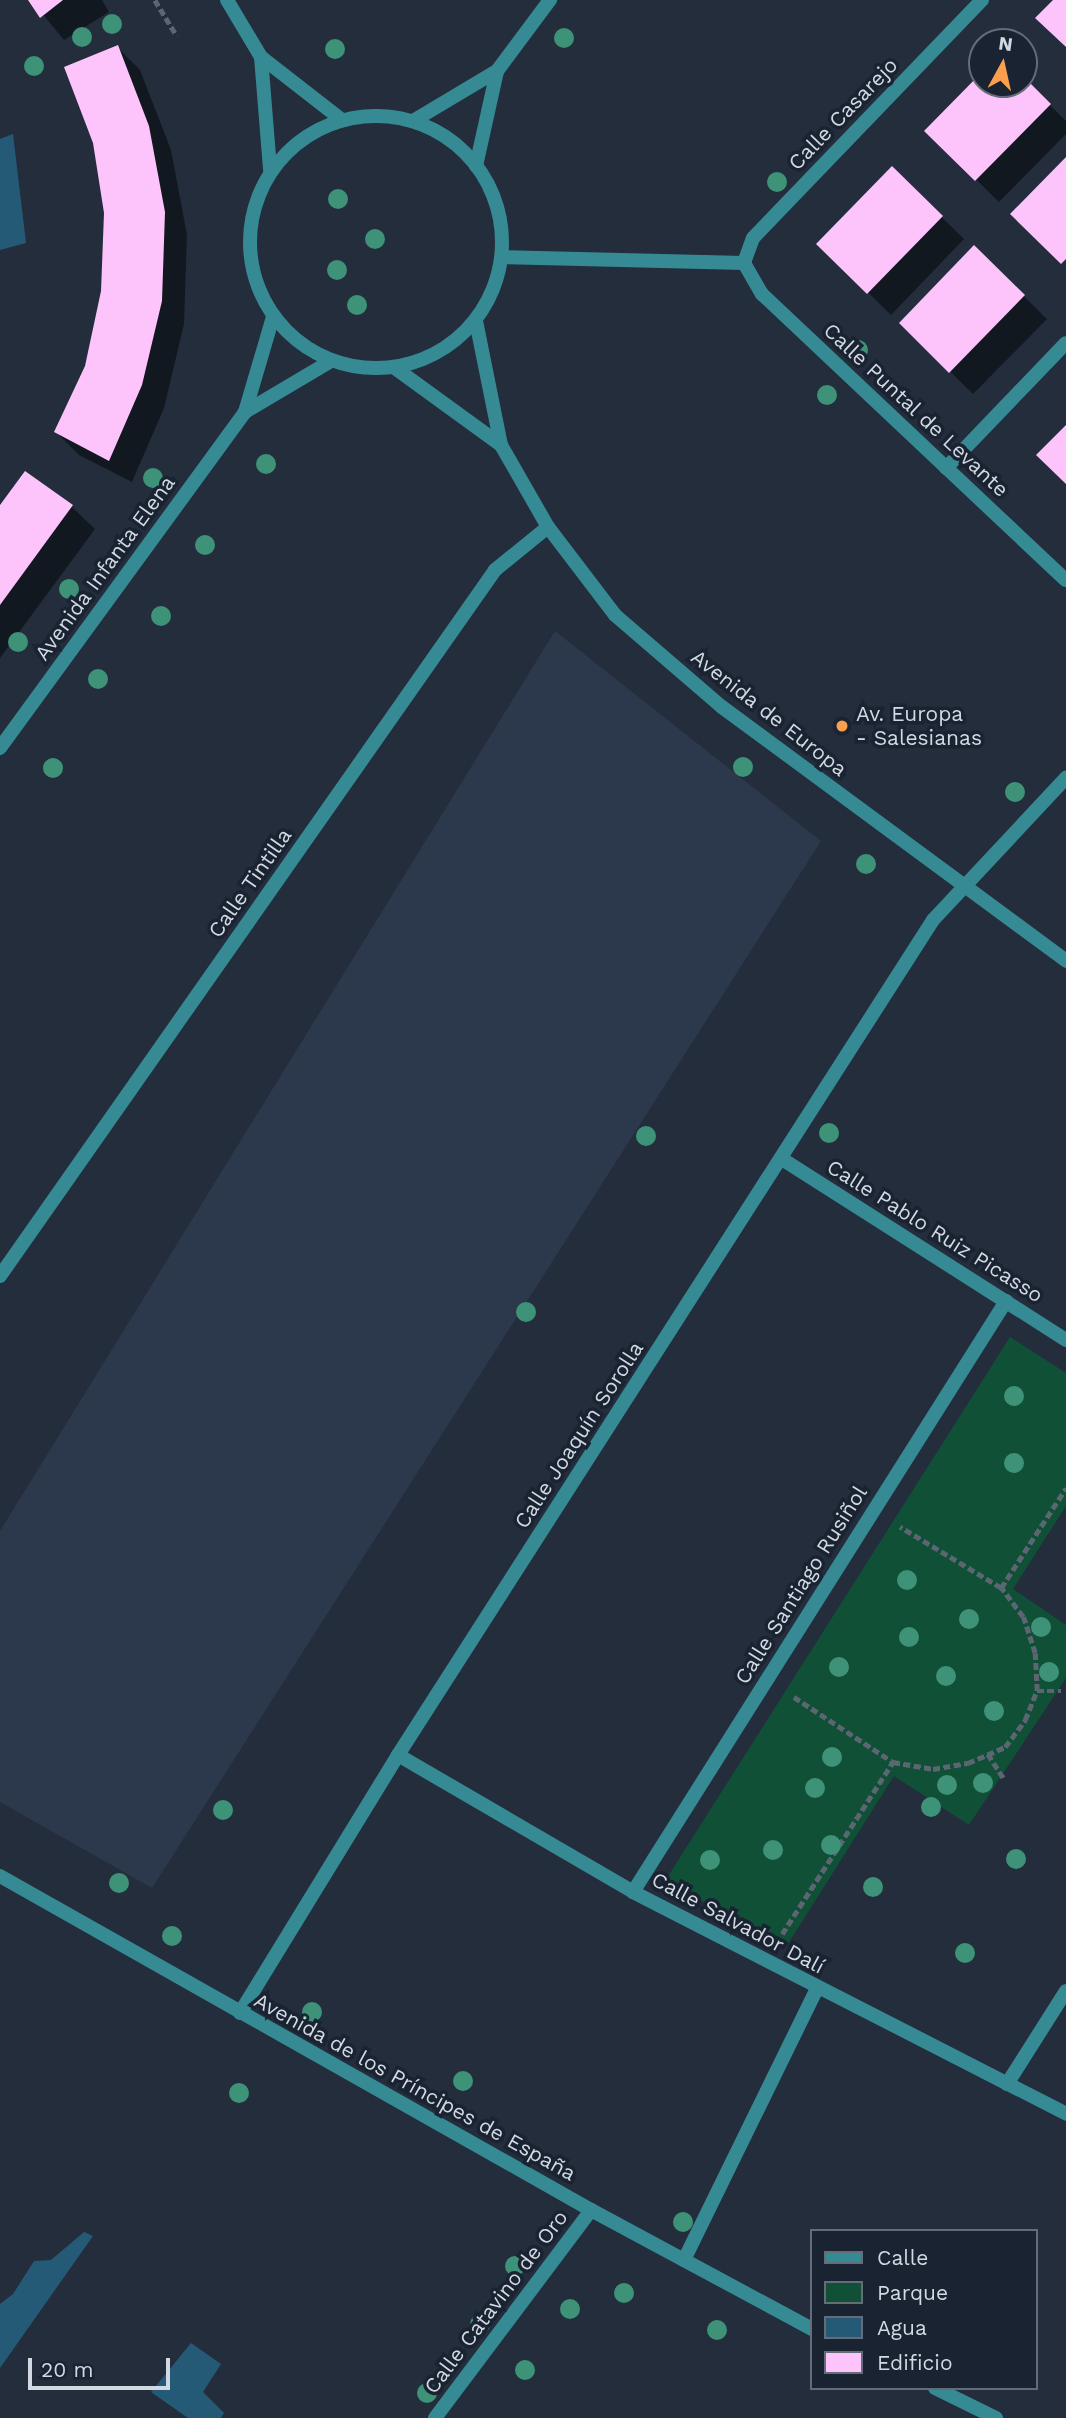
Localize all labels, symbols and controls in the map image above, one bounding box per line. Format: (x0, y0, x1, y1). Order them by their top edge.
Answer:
north arrow (968, 28, 1038, 98)
text: N (997, 31, 1014, 56)
street label: Calle Casarejo (783, 53, 903, 175)
street label: Calle Puntal de Levante (818, 318, 1014, 502)
street label: Avenida Infanta Elena (29, 470, 181, 666)
street label: Avenida de Europa (686, 644, 852, 782)
place label: Av. Europa - Salesianas (856, 701, 982, 751)
marker: Av. Europa - Salesianas (834, 718, 850, 734)
street label: Calle Tintilla (203, 823, 297, 943)
street label: Calle Pablo Ruiz Picasso (822, 1154, 1048, 1308)
street label: Calle Joaquín Sorolla (509, 1337, 649, 1533)
street label: Calle Santiago Rusiñol (730, 1481, 872, 1689)
street label: Calle Salvador Dalí (647, 1867, 829, 1979)
street label: Avenida de los Príncipes de España (250, 1988, 580, 2186)
street label: Calle Catavino de Oro (419, 2205, 573, 2399)
legend (810, 2229, 1038, 2390)
text: Calle (877, 2245, 928, 2270)
text: Parque (877, 2280, 948, 2305)
text: Agua (877, 2315, 927, 2340)
scale bar (32, 2344, 173, 2388)
text: Edificio (877, 2350, 953, 2375)
text: 20 m (41, 2357, 93, 2382)

